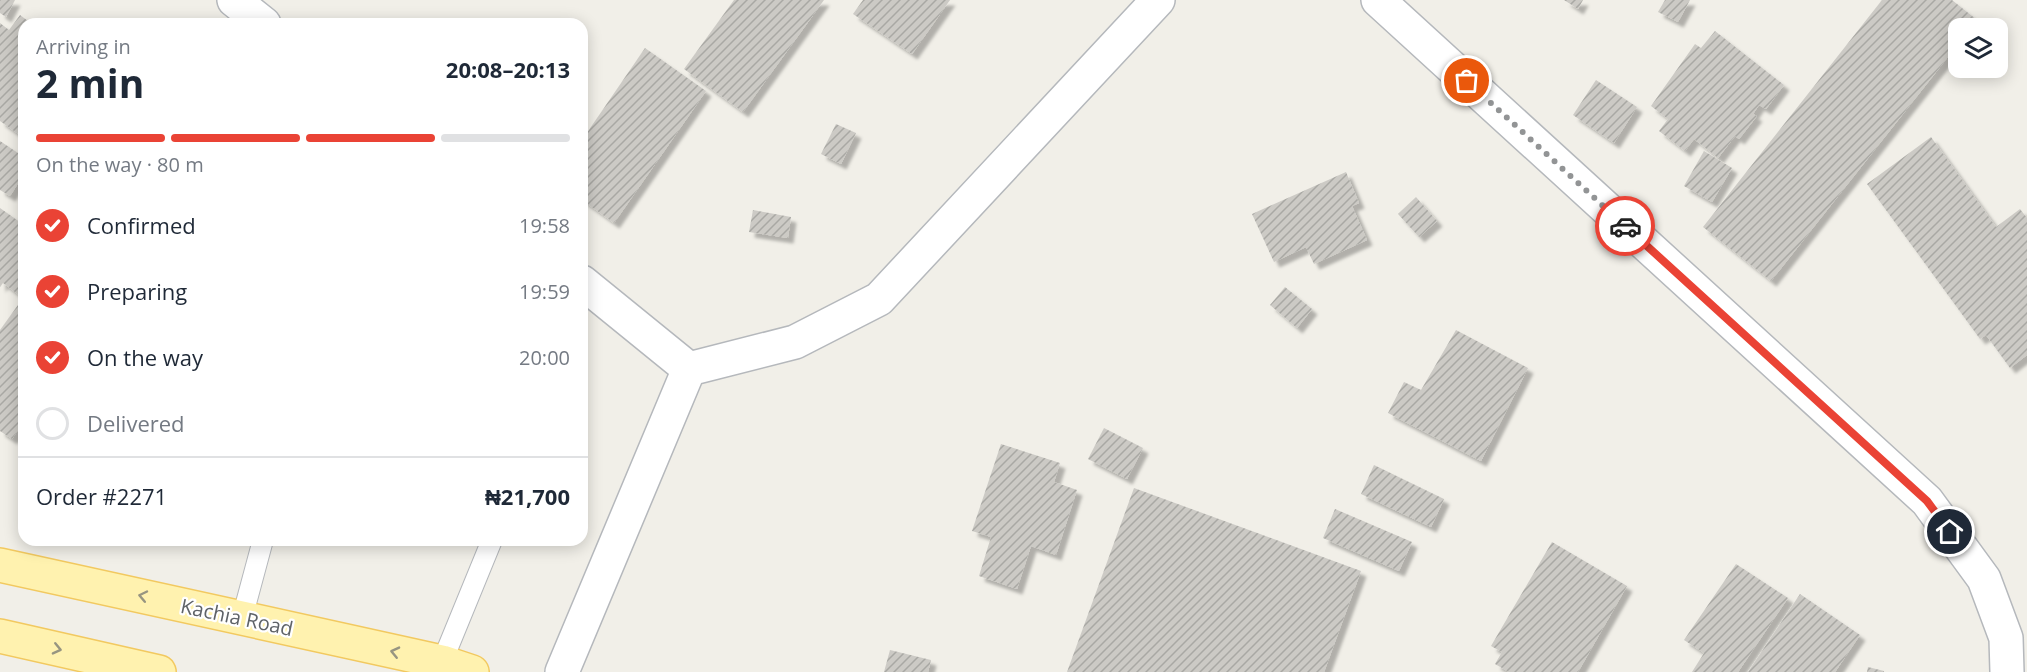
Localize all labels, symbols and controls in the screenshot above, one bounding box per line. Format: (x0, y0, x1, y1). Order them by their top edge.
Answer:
map controls (1948, 18, 2008, 78)
button: layers (1948, 18, 2008, 78)
text: Arriving in (36, 33, 131, 60)
text: 20:08–20:13 (446, 54, 570, 84)
pin (1441, 55, 1492, 106)
text: 2 min (36, 56, 144, 109)
icon: bag (1450, 64, 1483, 97)
text: On the way · 80 m (36, 151, 204, 178)
courier (1595, 196, 1655, 256)
icon: check (36, 209, 69, 242)
text: Confirmed (87, 210, 196, 240)
icon: car (1609, 210, 1642, 243)
text: 19:58 (519, 212, 570, 239)
icon: check (36, 275, 69, 308)
text: Preparing (87, 276, 187, 306)
text: 19:59 (519, 278, 570, 305)
icon: check (36, 341, 69, 374)
text: On the way (87, 342, 203, 372)
text: 20:00 (519, 344, 570, 371)
text: Delivered (87, 408, 185, 438)
text: Order #2271 (36, 481, 167, 511)
text: ₦21,700 (485, 481, 570, 511)
pin (1924, 506, 1975, 557)
icon: home (1933, 515, 1966, 548)
one-way arrow (139, 590, 149, 603)
street label: Kachia Road (178, 592, 296, 642)
one-way arrow (52, 642, 62, 655)
one-way arrow (390, 646, 400, 659)

